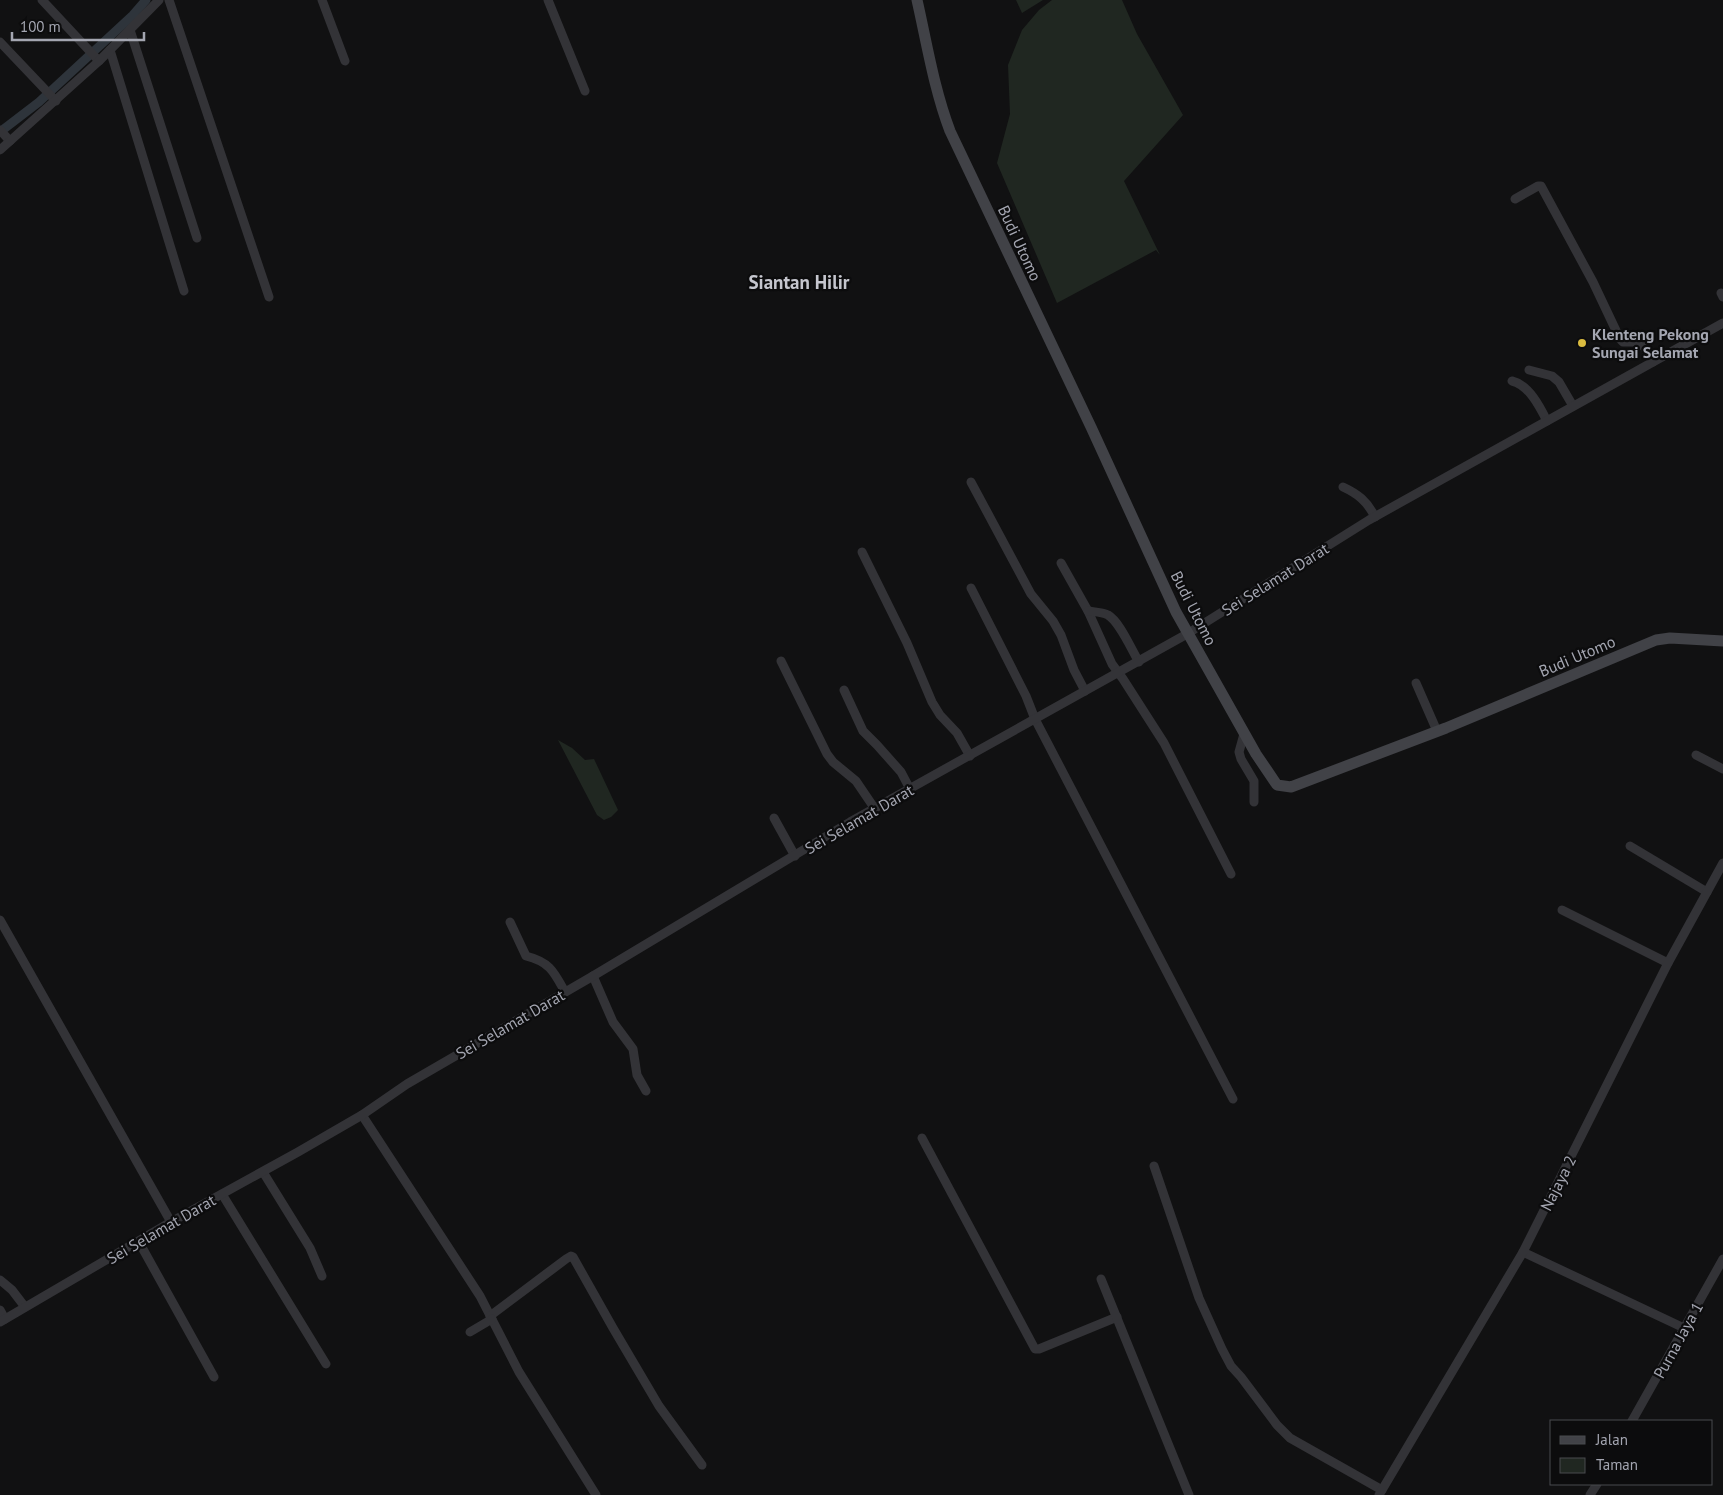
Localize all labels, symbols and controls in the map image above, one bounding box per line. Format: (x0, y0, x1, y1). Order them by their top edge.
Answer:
scale bar (12, 10, 145, 42)
text: 100 m (20, 17, 61, 36)
street label: Budi Utomo (994, 202, 1046, 284)
district label: Siantan Hilir (748, 270, 850, 294)
place label: Klenteng Pekong Sungai Selamat (1592, 324, 1709, 362)
marker: Klenteng Pekong Sungai Selamat (1576, 337, 1588, 349)
street label: Sei Selamat Darat (1218, 538, 1333, 620)
street label: Budi Utomo (1167, 567, 1221, 649)
street label: Budi Utomo (1536, 631, 1618, 681)
street label: Sei Selamat Darat (801, 779, 917, 858)
street label: Sei Selamat Darat (452, 984, 568, 1063)
street label: Najaya 2 (1536, 1152, 1580, 1214)
street label: Sei Selamat Darat (103, 1189, 219, 1268)
street label: Purna Jaya 1 (1649, 1298, 1707, 1382)
legend (1550, 1420, 1713, 1485)
text: Jalan (1595, 1430, 1628, 1449)
text: Taman (1596, 1455, 1638, 1474)

